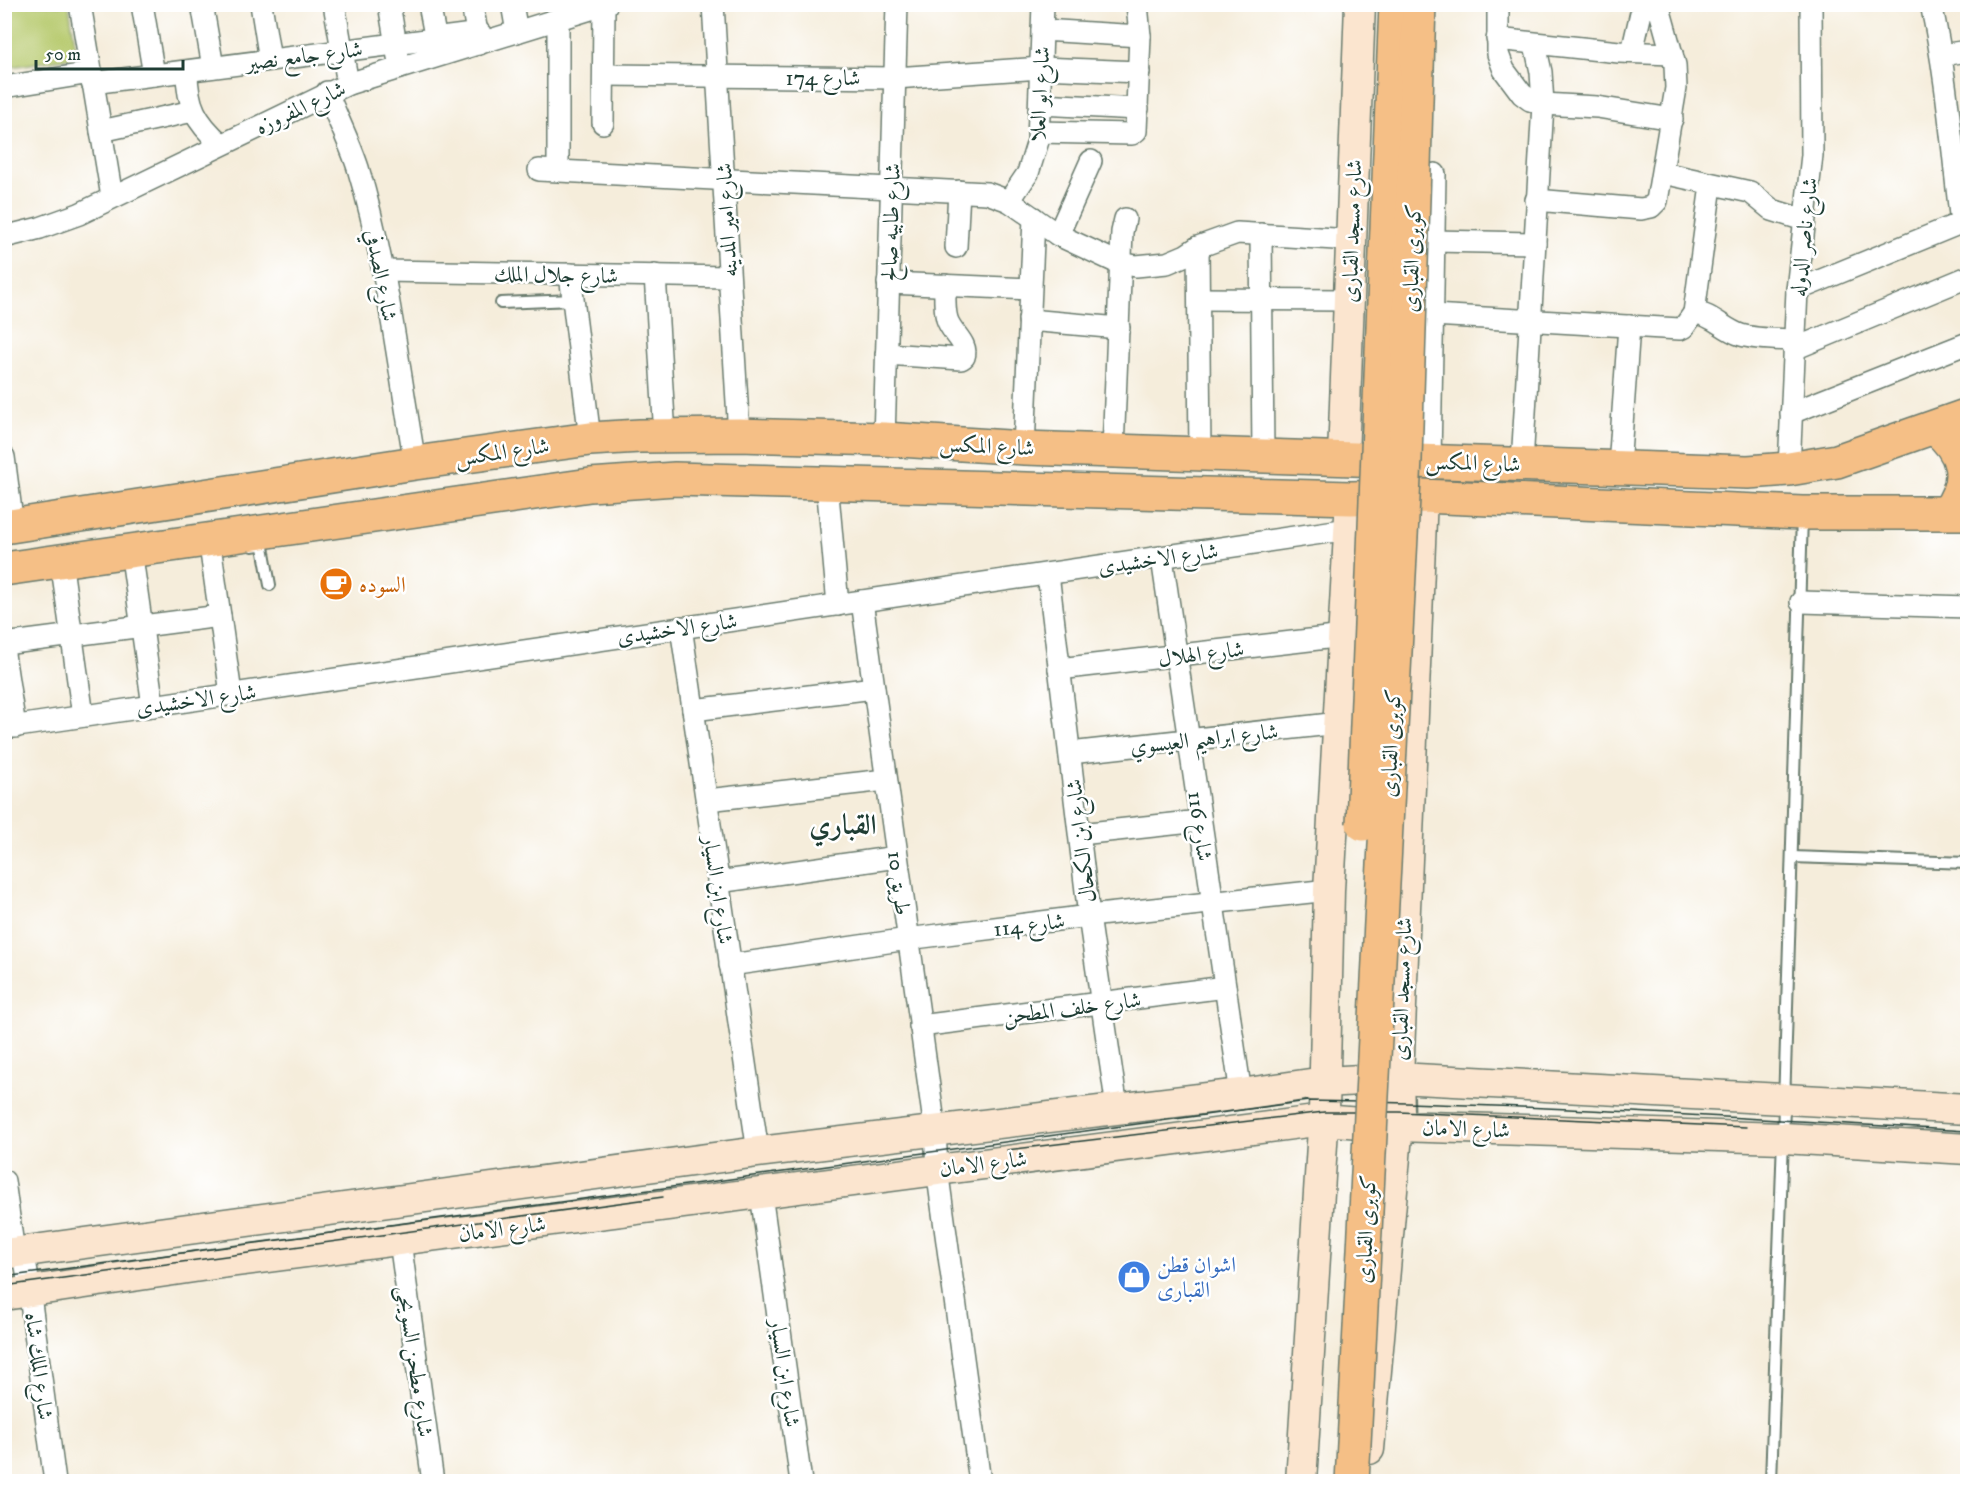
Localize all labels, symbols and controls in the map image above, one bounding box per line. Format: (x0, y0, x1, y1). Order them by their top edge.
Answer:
scale bar (36, 33, 183, 71)
street label: شارع جامع نصير (242, 36, 365, 82)
text: 50 m (45, 44, 81, 66)
street label: شارع ابو العلا (1025, 45, 1060, 143)
street label: شارع 174 (786, 65, 860, 96)
street label: شارع المفروزه (251, 76, 352, 145)
street label: شارع مسجد القبارى (1336, 159, 1372, 303)
street label: شارع امير المدينه (711, 162, 748, 278)
street label: شارع طابيه صالح (876, 162, 912, 282)
street label: شارع ناصر الدوله (1785, 176, 1828, 299)
street label: كوبرى القبارى (1397, 203, 1428, 313)
street label: شارع الصدفي (354, 227, 403, 325)
street label: شارع جلال الملك (494, 261, 618, 294)
street label: شارع المكس (938, 431, 1035, 466)
street label: شارع المكس (453, 432, 552, 476)
street label: شارع المكس (1425, 448, 1521, 483)
street label: شارع الاخشيدى (1096, 538, 1221, 585)
cafe icon: السوده (318, 566, 354, 602)
place label: السوده (359, 572, 406, 599)
street label: شارع الاخشيدى (615, 608, 740, 655)
street label: شارع الهلال (1157, 636, 1246, 677)
street label: شارع الاخشيدى (134, 679, 259, 726)
street label: كوبرى القبارى (1375, 688, 1408, 798)
street label: شارع ابراهيم العيسوي (1129, 718, 1280, 768)
street label: شارع ابن الكحال (1061, 777, 1106, 904)
street label: شارع 116 (1177, 789, 1218, 864)
district label: القباري (809, 808, 877, 847)
street label: شارع ابن السيار (692, 832, 738, 947)
street label: طريق 10 (881, 849, 916, 917)
street label: شارع 114 (992, 908, 1067, 947)
street label: شارع مسجد القبارى (1386, 917, 1422, 1061)
street label: شارع خلف المطحن (1002, 987, 1143, 1034)
street label: شارع الامان (1421, 1114, 1510, 1149)
street label: شارع الامان (938, 1146, 1029, 1187)
street label: كوبرى القبارى (1350, 1174, 1383, 1284)
street label: شارع الامان (457, 1211, 548, 1252)
place label: اشوان قطن القبارى (1157, 1252, 1236, 1304)
shop icon: اشوان قطن القبارى (1116, 1259, 1152, 1295)
street label: شارع مطحن السويحى (387, 1284, 439, 1439)
street label: شارع الملك شاه (15, 1311, 58, 1422)
street label: شارع ابن السيار (759, 1315, 805, 1430)

